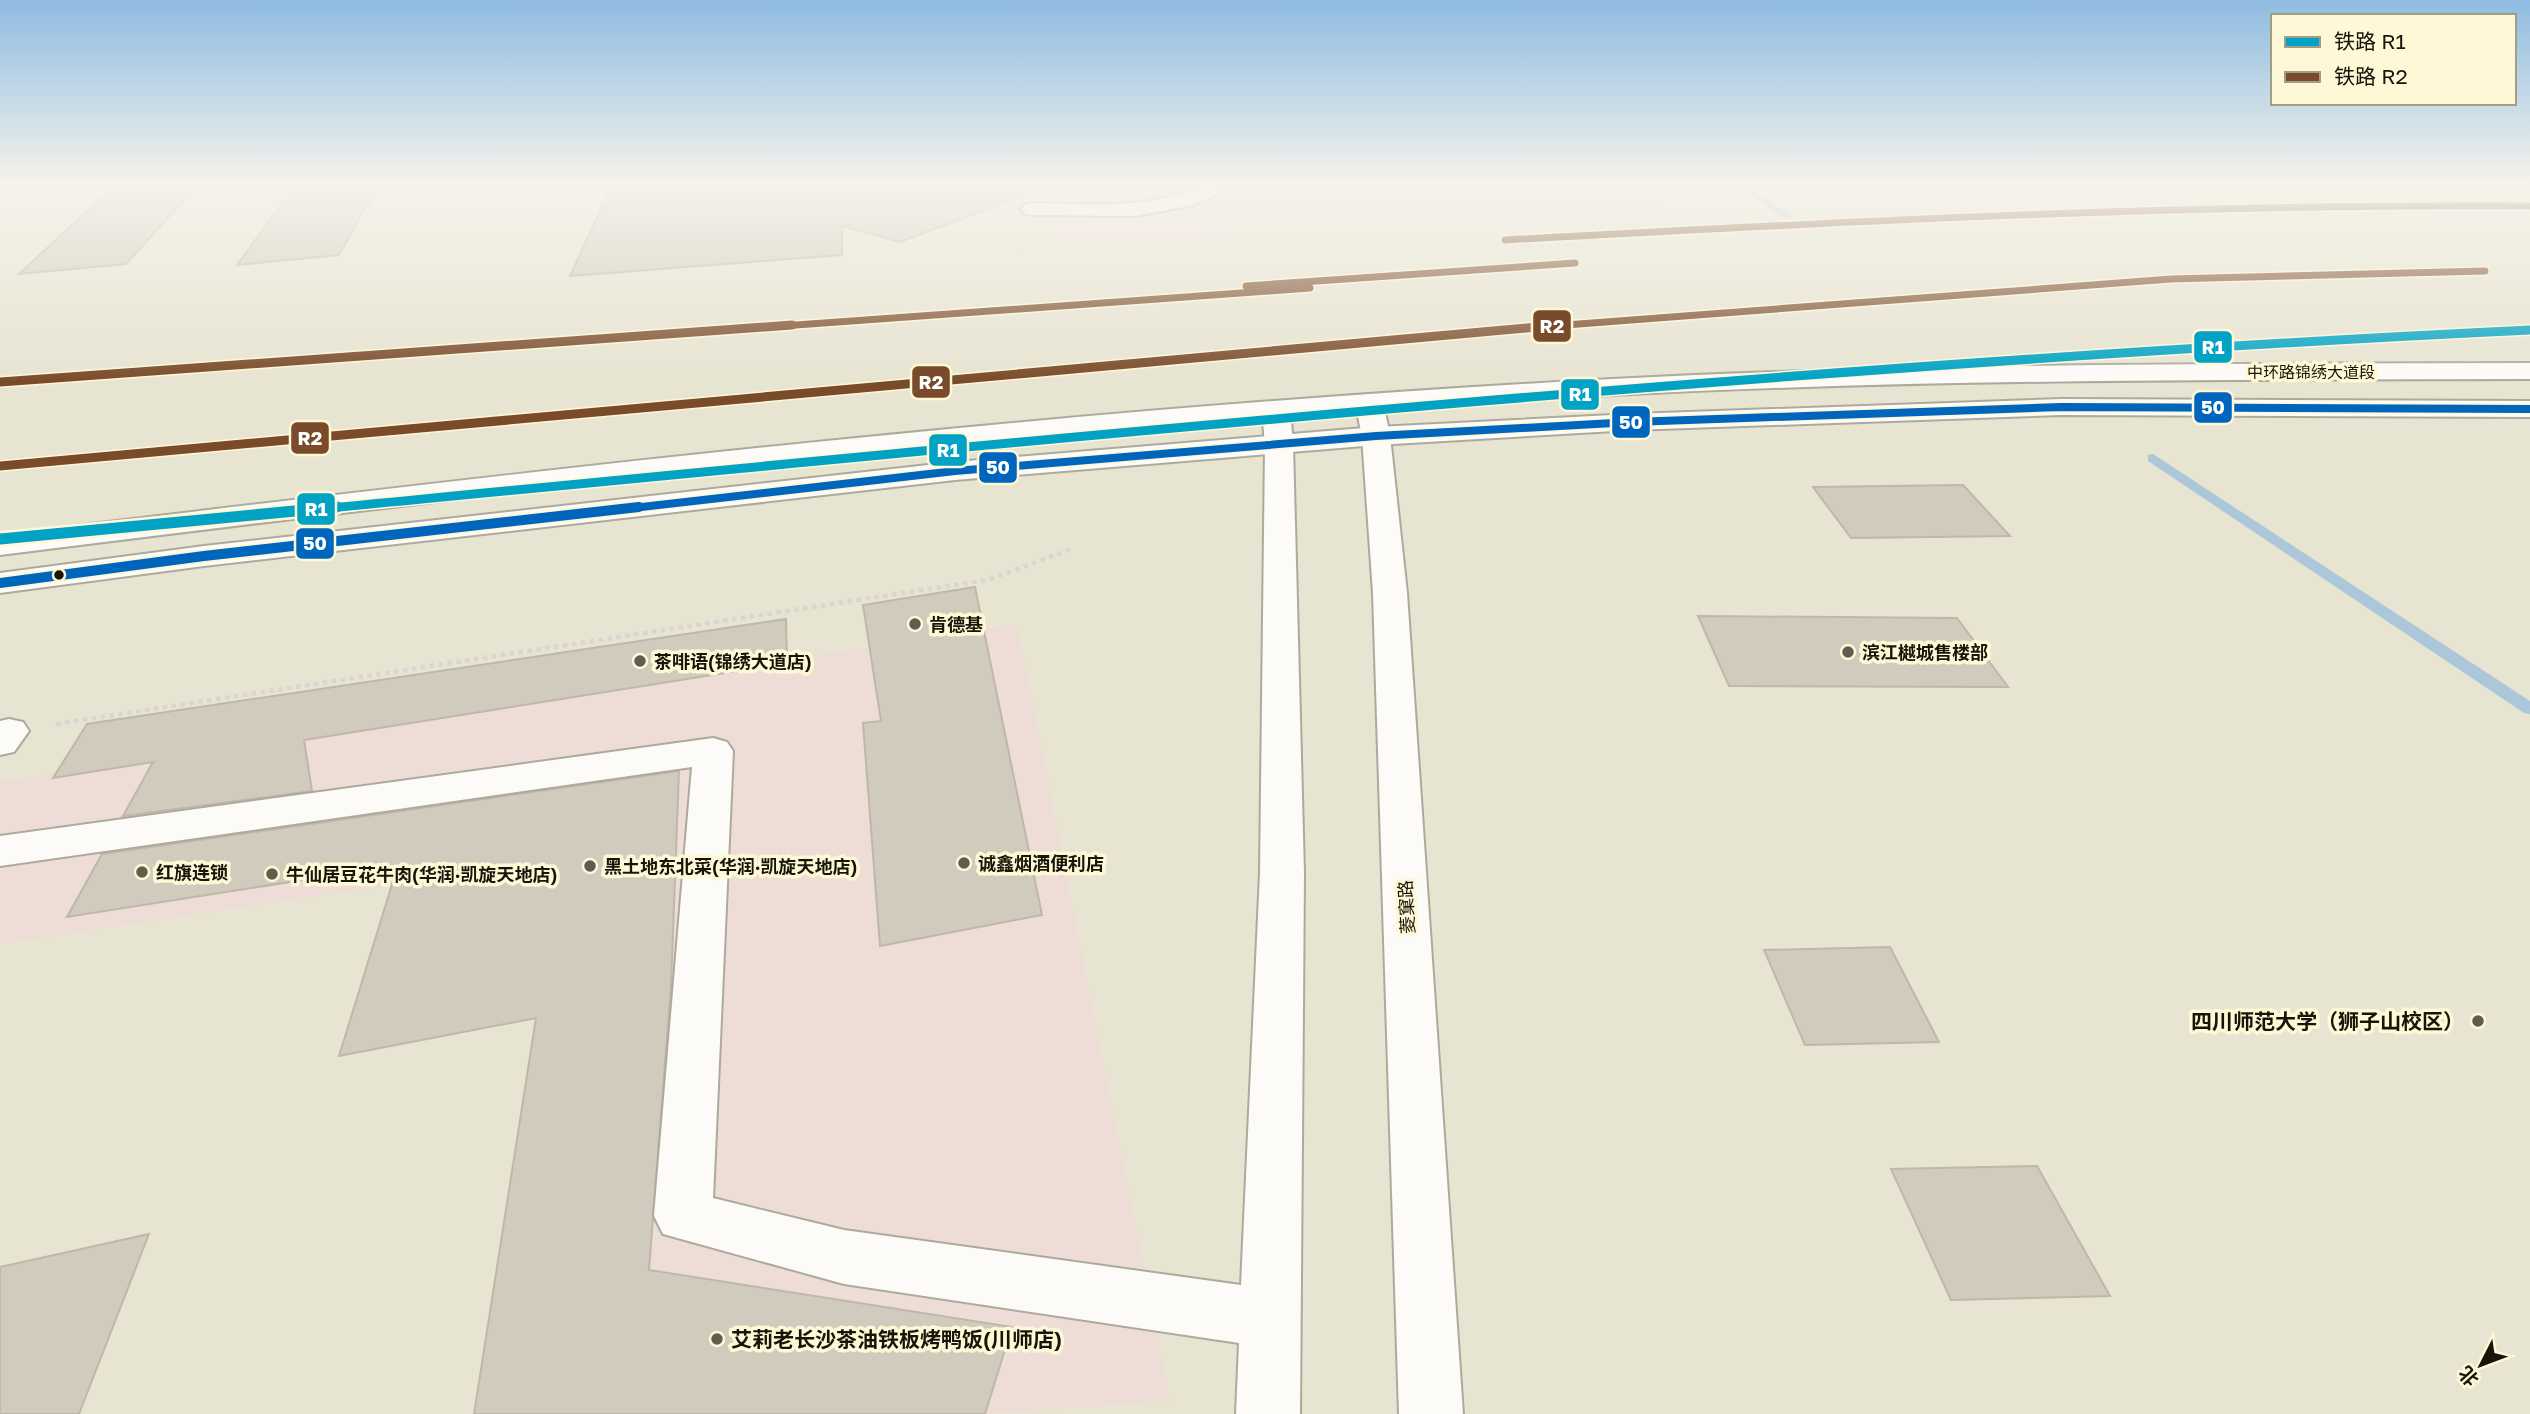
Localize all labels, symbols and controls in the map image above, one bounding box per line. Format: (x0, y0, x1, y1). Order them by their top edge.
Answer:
legend (2271, 14, 2516, 105)
text: 铁路 R1 (2334, 28, 2406, 54)
text: 铁路 R2 (2334, 63, 2408, 89)
line badge: R2 (1532, 309, 1572, 343)
text: R2 (1540, 314, 1564, 337)
line badge: R1 (2193, 330, 2233, 364)
text: R1 (2202, 335, 2225, 358)
street label: 中环路锦绣大道段 (2247, 362, 2375, 382)
line badge: R2 (911, 365, 951, 399)
text: R2 (919, 370, 943, 393)
line badge: R1 (1560, 378, 1600, 411)
text: R1 (1569, 382, 1592, 405)
line badge: 50 (2193, 391, 2233, 424)
text: 50 (2201, 395, 2225, 418)
line badge: 50 (1611, 405, 1651, 439)
text: 50 (1619, 410, 1643, 433)
line badge: R2 (290, 421, 330, 455)
text: R2 (298, 426, 322, 449)
line badge: R1 (928, 433, 968, 467)
text: R1 (937, 438, 960, 461)
line badge: 50 (978, 451, 1018, 484)
text: 50 (986, 455, 1010, 478)
line badge: R1 (296, 492, 336, 526)
text: R1 (305, 497, 328, 520)
line badge: 50 (295, 527, 335, 560)
text: 50 (303, 531, 327, 554)
unlabelled marker (52, 568, 66, 582)
place label: 肯德基 (929, 613, 983, 635)
marker: 肯德基 (907, 616, 923, 632)
place label: 滨江樾城售楼部 (1862, 641, 1988, 663)
marker: 滨江樾城售楼部 (1840, 644, 1856, 660)
place label: 茶啡语(锦绣大道店) (654, 650, 812, 672)
marker: 茶啡语(锦绣大道店) (632, 653, 648, 669)
place label: 诚鑫烟酒便利店 (978, 852, 1104, 874)
place label: 黑土地东北菜(华润·凯旋天地店) (604, 855, 857, 877)
marker: 诚鑫烟酒便利店 (956, 855, 972, 871)
marker: 黑土地东北菜(华润·凯旋天地店) (582, 858, 598, 874)
place label: 红旗连锁 (156, 861, 228, 883)
place label: 牛仙居豆花牛肉(华润·凯旋天地店) (286, 863, 557, 885)
marker: 红旗连锁 (134, 864, 150, 880)
marker: 牛仙居豆花牛肉(华润·凯旋天地店) (264, 866, 280, 882)
street label: 菱窠路 (1394, 879, 1418, 935)
place label: 四川师范大学（狮子山校区） (2191, 1008, 2464, 1034)
marker: 四川师范大学（狮子山校区） (2470, 1013, 2486, 1029)
place label: 艾莉老长沙茶油铁板烤鸭饭(川师店) (731, 1326, 1062, 1352)
north arrow (2446, 1330, 2516, 1400)
marker: 艾莉老长沙茶油铁板烤鸭饭(川师店) (709, 1331, 725, 1347)
text: 北 (2453, 1362, 2483, 1391)

